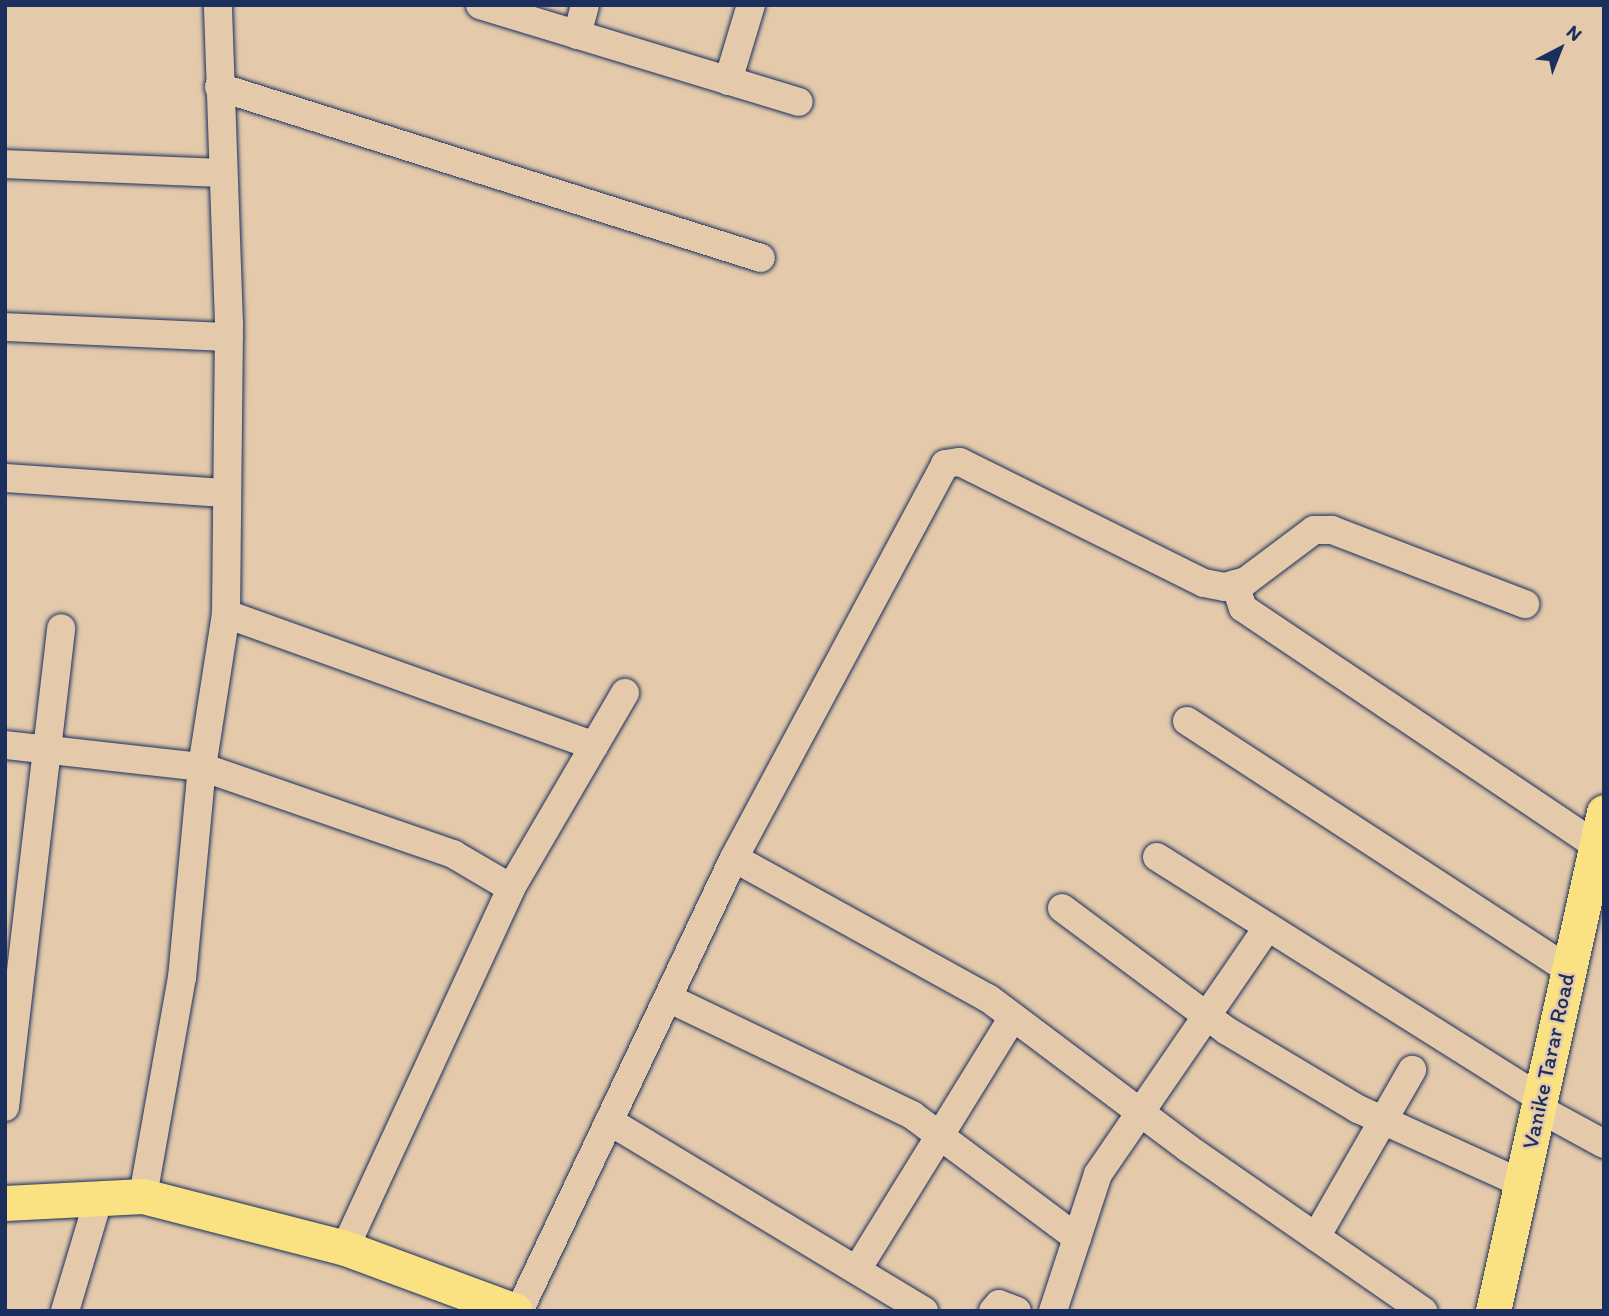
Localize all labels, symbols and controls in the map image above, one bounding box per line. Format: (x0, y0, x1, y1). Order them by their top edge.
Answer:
north arrow (1525, 14, 1595, 84)
text: N (1562, 20, 1587, 46)
street label: Vanike Tarar Road (1516, 971, 1580, 1151)

